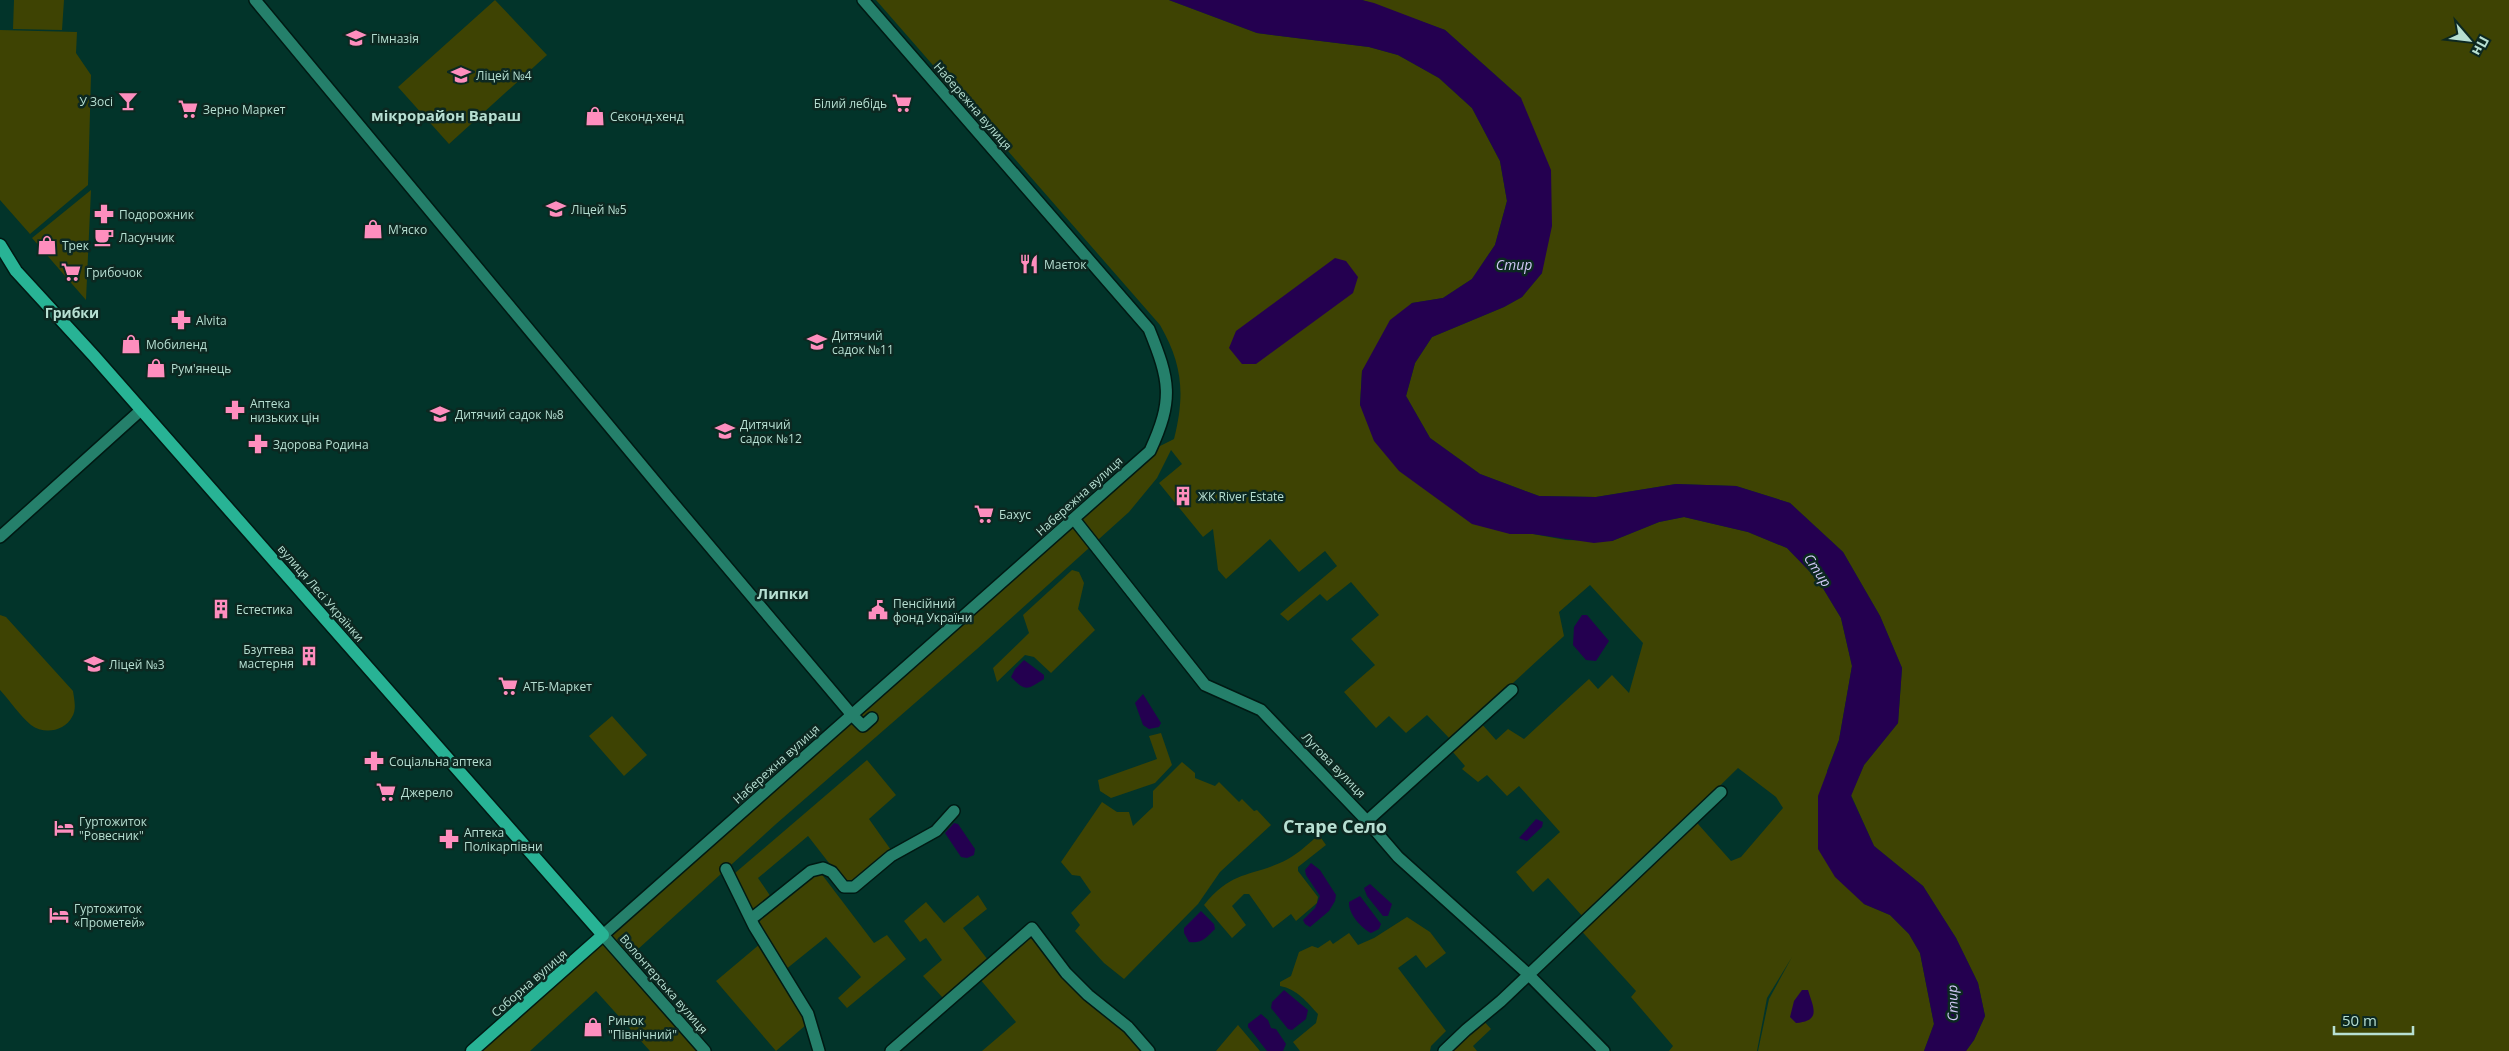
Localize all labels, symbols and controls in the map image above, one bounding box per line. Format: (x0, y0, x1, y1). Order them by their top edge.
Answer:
north arrow (2444, 15, 2494, 65)
school or university icon: Гімназія (345, 27, 367, 49)
place label: Гімназія (371, 30, 419, 47)
text: Пн (2468, 33, 2494, 59)
street label: Набережна вулиця (930, 58, 1016, 154)
school or university icon: Ліцей №4 (450, 64, 472, 86)
place label: Ліцей №4 (476, 67, 532, 84)
bar icon: У Зосі (117, 90, 139, 112)
supermarket icon: Білий лебідь (891, 92, 913, 114)
place label: У Зосі (79, 93, 113, 110)
place label: Білий лебідь (814, 95, 887, 112)
supermarket icon: Зерно Маркет (177, 98, 199, 120)
place label: Зерно Маркет (203, 101, 286, 118)
district label: мікрорайон Вараш (371, 105, 521, 125)
shop icon: Секонд-хенд (584, 105, 606, 127)
place label: Секонд-хенд (610, 108, 684, 125)
school or university icon: Ліцей №5 (545, 198, 567, 220)
place label: Ліцей №5 (571, 201, 627, 218)
pharmacy icon: Подорожник (93, 203, 115, 225)
place label: Подорожник (119, 206, 195, 223)
shop icon: М'яско (362, 218, 384, 240)
place label: М'яско (388, 221, 427, 238)
cafe icon: Ласунчик (93, 226, 115, 248)
place label: Ласунчик (119, 229, 175, 246)
shop icon: Трек (36, 234, 58, 256)
place label: Трек (62, 237, 90, 254)
restaurant icon: Маєток (1018, 253, 1040, 275)
water label: Стир (1496, 255, 1532, 274)
place label: Маєток (1044, 256, 1087, 273)
supermarket icon: Грибочок (60, 261, 82, 283)
place label: Грибочок (86, 264, 143, 281)
district label: Грибки (45, 303, 99, 322)
pharmacy icon: Alvita (170, 309, 192, 331)
place label: Alvita (196, 312, 227, 329)
place label: Дитячий садок №11 (832, 327, 894, 358)
school or university icon: Дитячий садок №11 (806, 331, 828, 353)
shop icon: Мобиленд (120, 333, 142, 355)
place label: Мобиленд (146, 336, 207, 353)
shop icon: Рум'янець (145, 357, 167, 379)
place label: Рум'янець (171, 360, 231, 377)
place label: Аптека низьких цін (250, 395, 319, 426)
pharmacy icon: Аптека низьких цін (224, 399, 246, 421)
school or university icon: Дитячий садок №8 (429, 403, 451, 425)
place label: Дитячий садок №8 (455, 406, 564, 423)
place label: Дитячий садок №12 (740, 416, 802, 447)
school or university icon: Дитячий садок №12 (714, 420, 736, 442)
pharmacy icon: Здорова Родина (247, 433, 269, 455)
place label: Здорова Родина (273, 436, 369, 453)
street label: Набережна вулиця (1032, 452, 1126, 540)
building icon: ЖК River Estate (1172, 485, 1194, 507)
place label: ЖК River Estate (1198, 488, 1284, 505)
supermarket icon: Бахус (973, 503, 995, 525)
place label: Бахус (999, 506, 1031, 523)
street label: вулиця Лесі Українки (274, 541, 368, 645)
water label: Стир (1800, 550, 1836, 590)
district label: Липки (757, 583, 809, 603)
place label: Пенсійний фонд України (893, 595, 972, 626)
building icon: Естестика (210, 598, 232, 620)
public building icon: Пенсійний фонд України (867, 599, 889, 621)
place label: Естестика (236, 601, 293, 618)
place label: Бзуттева мастерня (239, 641, 294, 672)
building icon: Бзуттева мастерня (298, 645, 320, 667)
school or university icon: Ліцей №3 (83, 653, 105, 675)
place label: Ліцей №3 (109, 656, 165, 673)
supermarket icon: АТБ-Маркет (497, 675, 519, 697)
place label: АТБ-Маркет (523, 678, 592, 695)
street label: Набережна вулиця (729, 720, 823, 808)
street label: Лугова вулиця (1298, 728, 1370, 802)
pharmacy icon: Соціальна аптека (363, 750, 385, 772)
place label: Соціальна аптека (389, 753, 492, 770)
supermarket icon: Джерело (375, 781, 397, 803)
place label: Джерело (401, 784, 453, 801)
place label: Гуртожиток "Ровесник" (79, 813, 148, 844)
district label: Старе Село (1283, 814, 1387, 838)
hotel icon: Гуртожиток "Ровесник" (53, 817, 75, 839)
place label: Аптека Полікарпівни (464, 824, 543, 855)
pharmacy icon: Аптека Полікарпівни (438, 828, 460, 850)
place label: Гуртожиток «Прометей» (74, 900, 145, 931)
hotel icon: Гуртожиток «Прометей» (48, 904, 70, 926)
street label: Волонтерська вулиця (616, 931, 712, 1037)
street label: Соборна вулиця (487, 945, 571, 1021)
water label: Стир (1942, 985, 1962, 1021)
scale bar (2334, 1004, 2413, 1036)
text: 50 m (2342, 1010, 2377, 1030)
place label: Ринок "Північний" (608, 1012, 677, 1043)
shop icon: Ринок "Північний" (582, 1016, 604, 1038)

